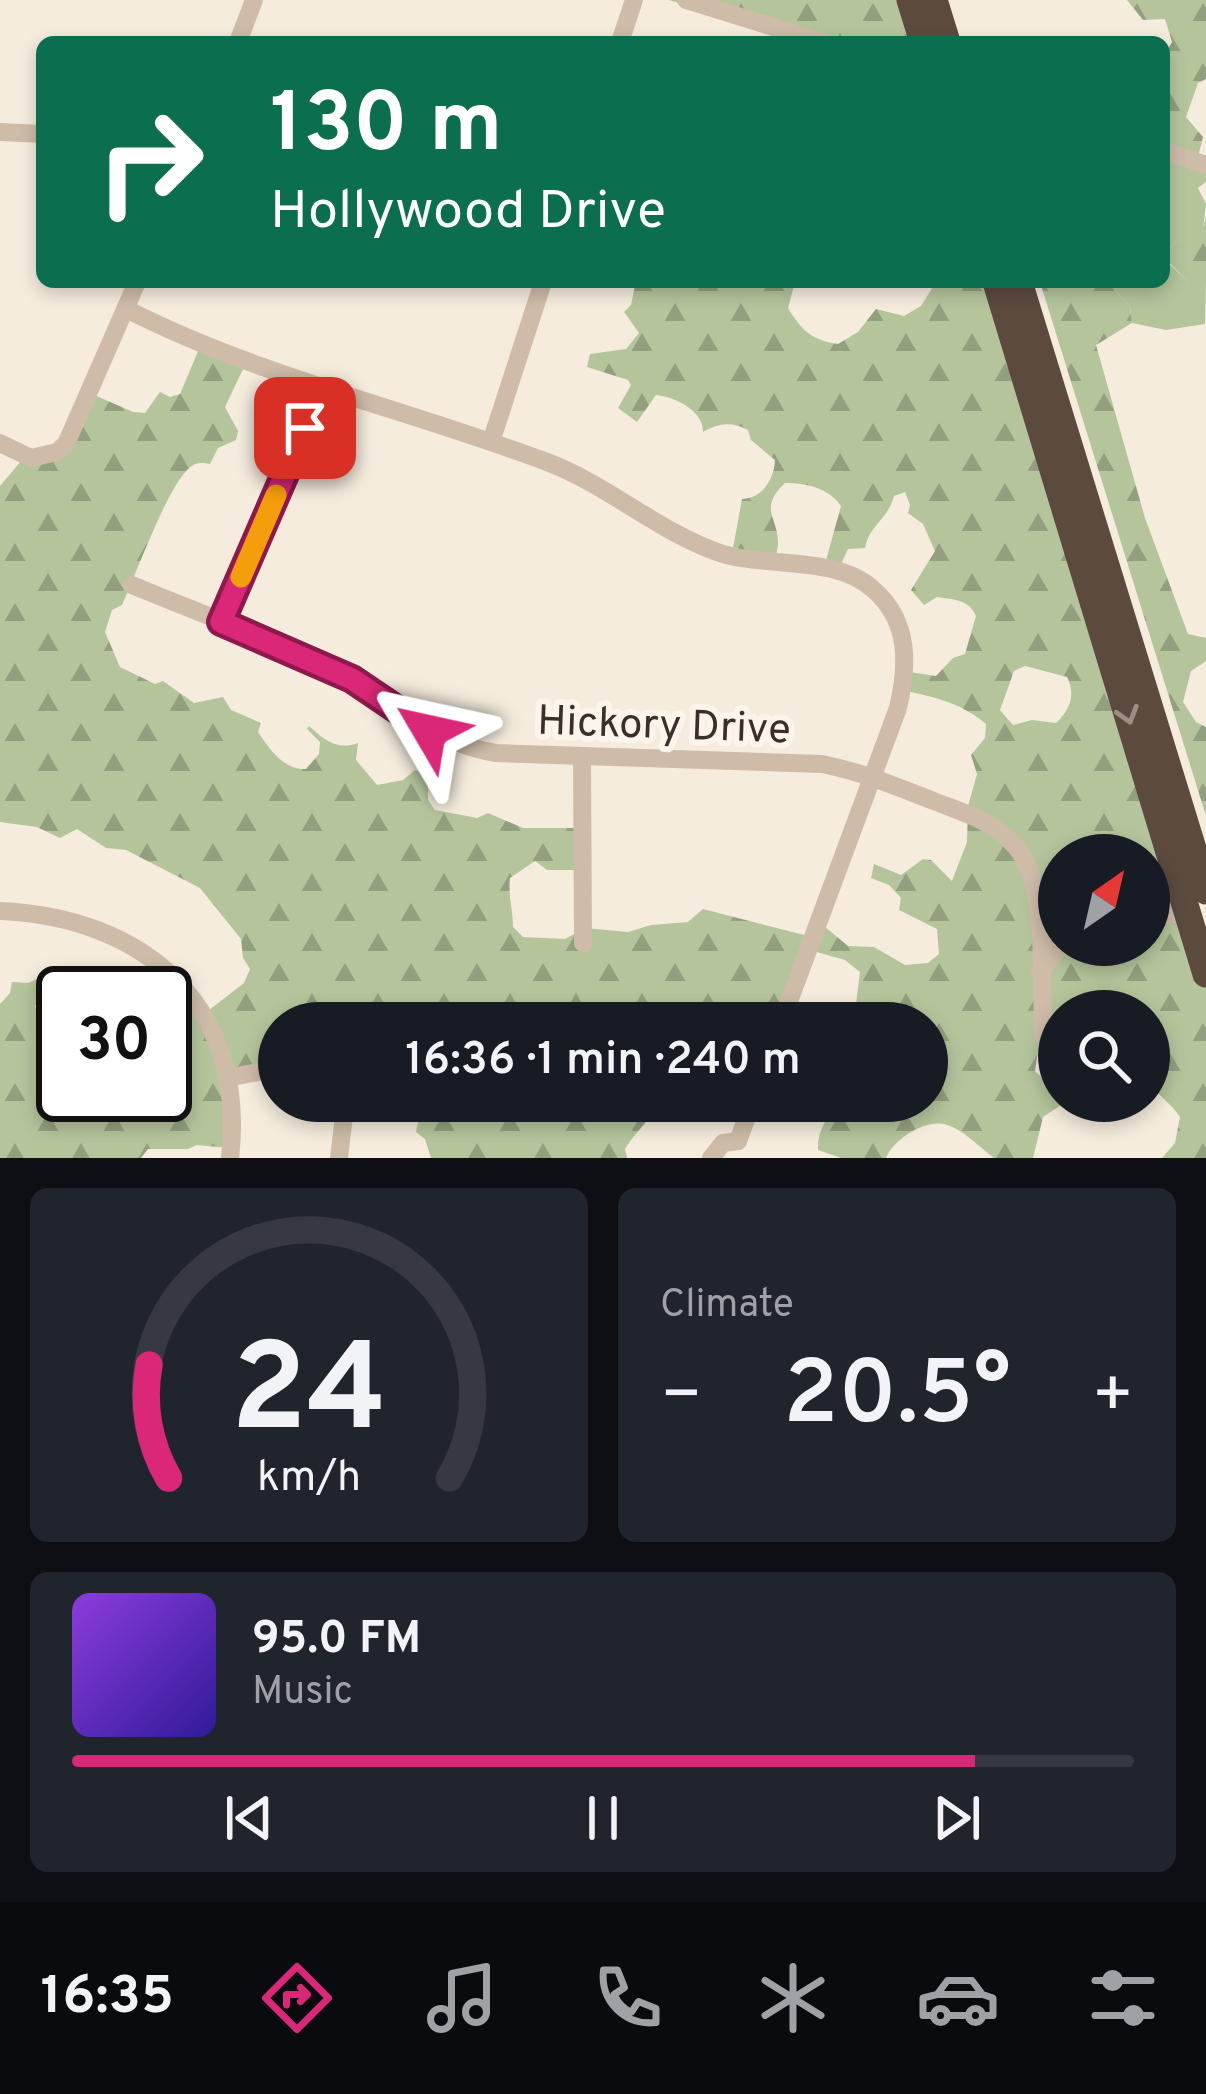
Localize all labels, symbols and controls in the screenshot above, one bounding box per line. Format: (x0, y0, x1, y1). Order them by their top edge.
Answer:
text: 130 m (270, 75, 502, 181)
icon: right (72, 84, 228, 240)
text: Hollywood Drive (270, 179, 666, 248)
pin (254, 377, 356, 479)
icon: arrive (272, 395, 338, 461)
position arrow (366, 668, 492, 794)
street label: Hickory Drive (536, 697, 792, 758)
one-way arrow (1114, 704, 1139, 725)
north arrow (1038, 834, 1170, 966)
map controls (1038, 834, 1170, 1122)
speed limit sign: 30 (36, 966, 192, 1122)
button: search (1038, 990, 1170, 1122)
text: 16:36 · 1 min · 240 m (405, 1033, 801, 1090)
text: Climate (660, 1282, 794, 1331)
text: 24 (231, 1317, 387, 1475)
text: 20.5° (783, 1342, 1011, 1455)
text: − (660, 1357, 703, 1440)
text: + (1091, 1357, 1134, 1440)
text: km/h (257, 1452, 361, 1506)
text: 95.0 FM (252, 1612, 421, 1669)
text: Music (252, 1669, 353, 1718)
icon: previous (216, 1785, 282, 1851)
icon: pause (570, 1785, 636, 1851)
icon: next (924, 1785, 990, 1851)
icon: directions (255, 1956, 339, 2040)
icon: music (420, 1956, 504, 2040)
icon: phone (586, 1956, 670, 2040)
icon: climate (751, 1956, 835, 2040)
icon: car (916, 1956, 1000, 2040)
icon: filters (1081, 1956, 1165, 2040)
text: 16:35 (41, 1964, 174, 2033)

